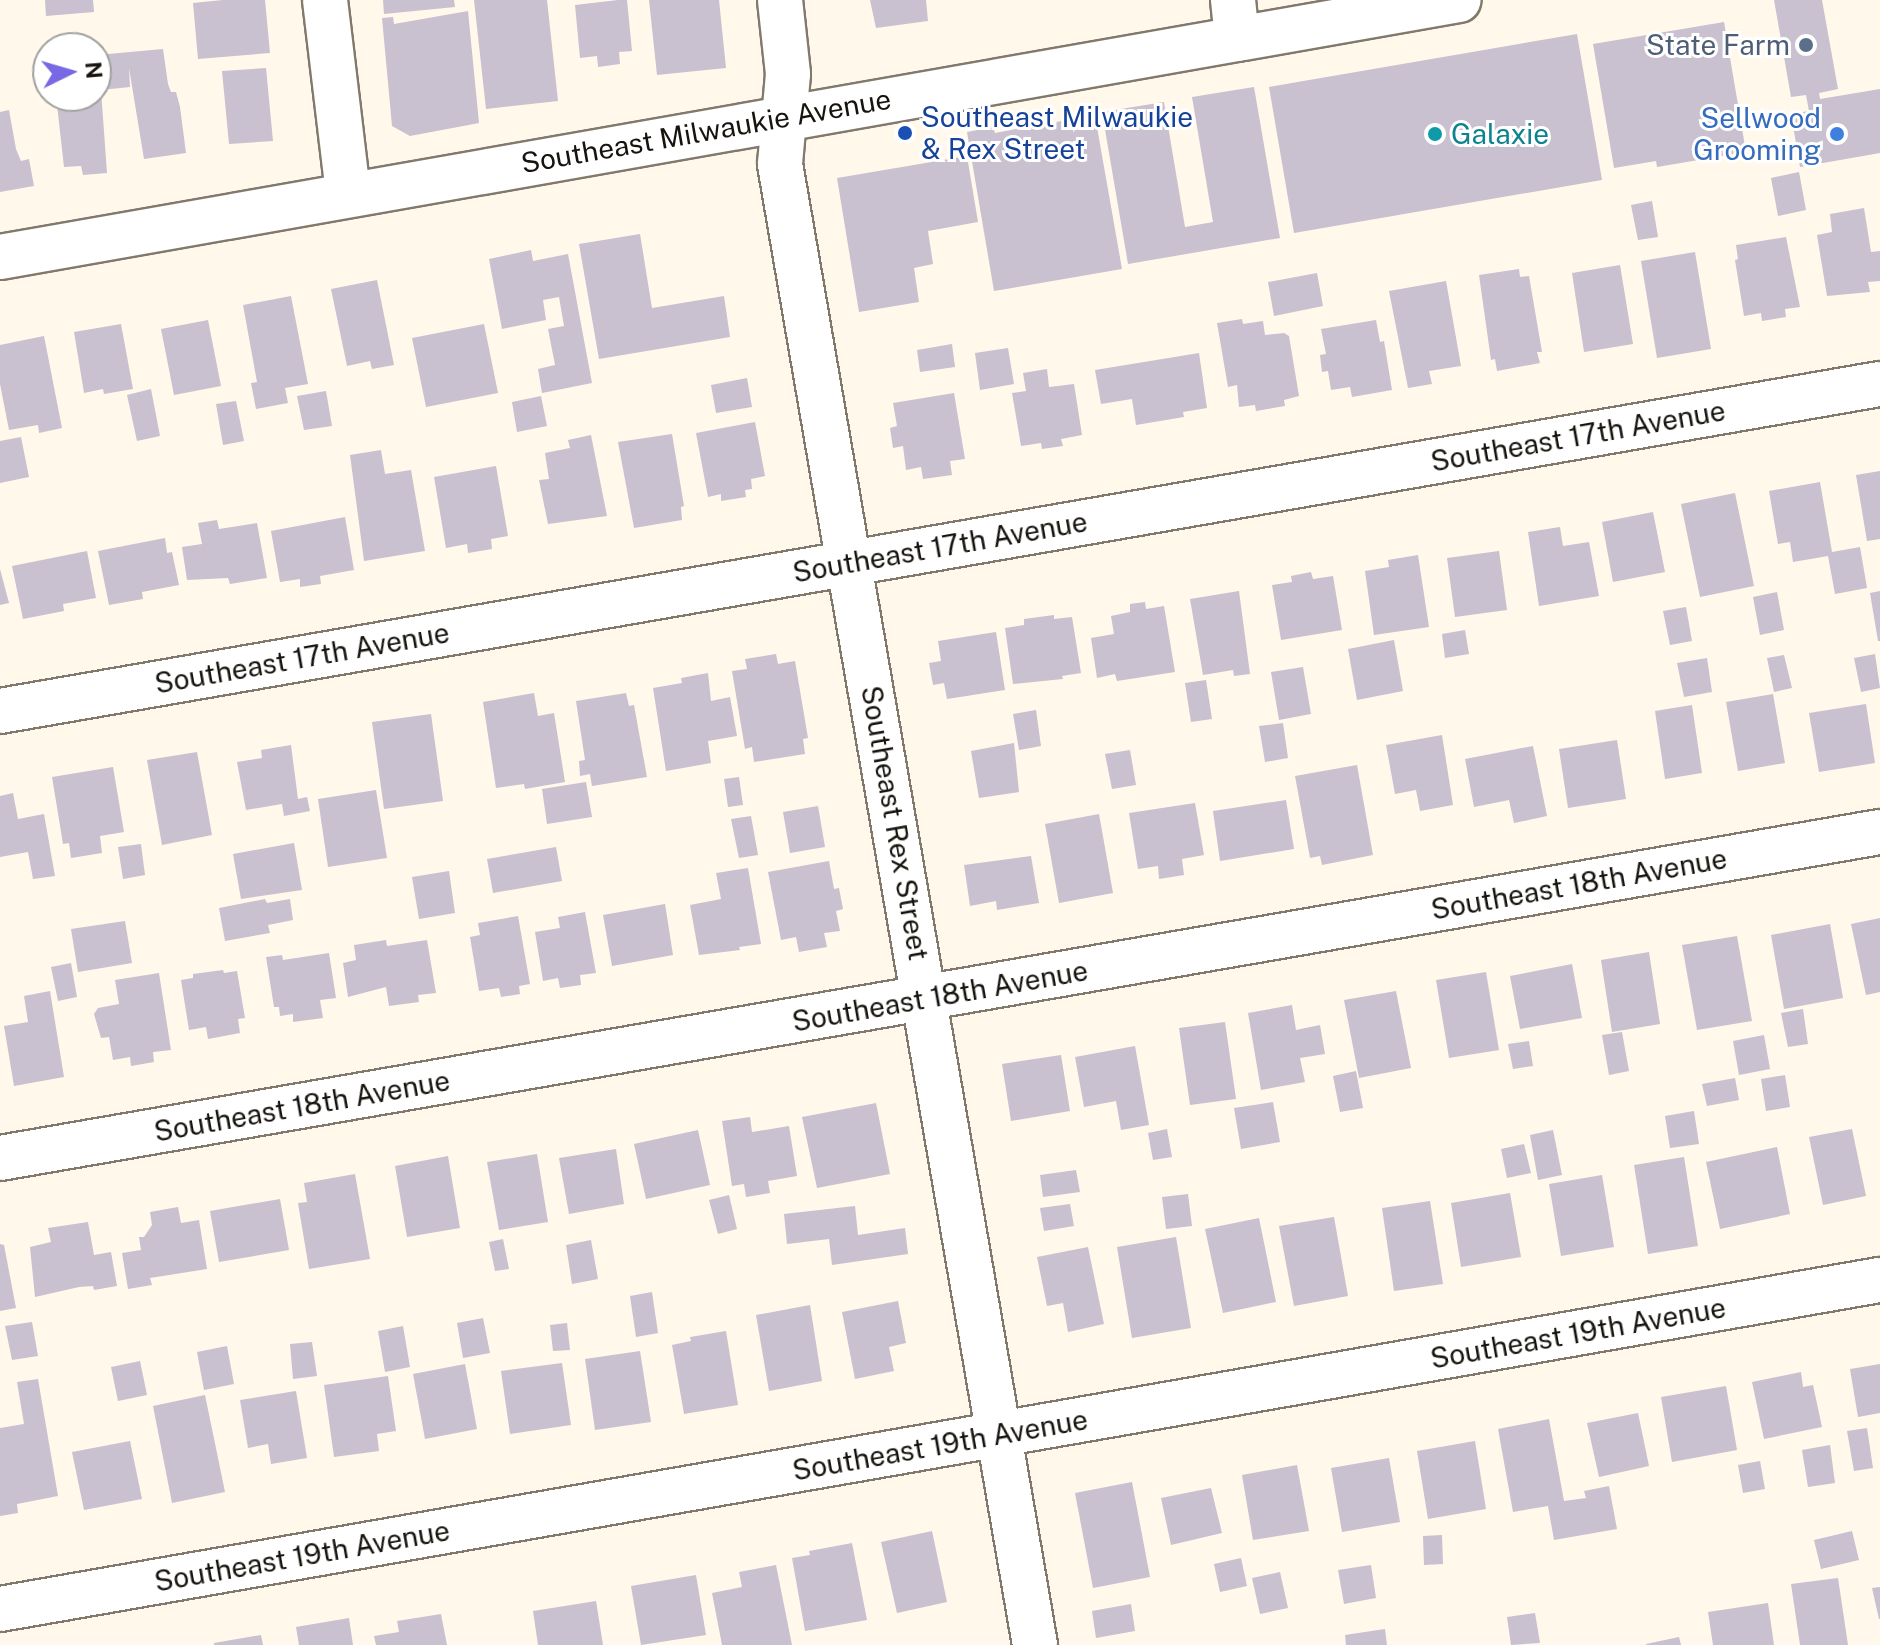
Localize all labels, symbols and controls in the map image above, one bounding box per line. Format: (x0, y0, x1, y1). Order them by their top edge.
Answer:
place label: State Farm (1646, 28, 1790, 62)
north arrow (32, 32, 112, 112)
marker: State Farm (1797, 36, 1815, 54)
text: N (80, 60, 108, 80)
street label: Southeast Milwaukie Avenue (518, 82, 894, 180)
place label: Southeast Milwaukie & Rex Street (921, 100, 1193, 166)
place label: Sellwood Grooming (1693, 101, 1821, 167)
place label: Galaxie (1451, 117, 1549, 151)
marker: Southeast Milwaukie & Rex Street (896, 124, 914, 142)
marker: Galaxie (1426, 125, 1444, 143)
marker: Sellwood Grooming (1828, 125, 1846, 143)
street label: Southeast 17th Avenue (1428, 394, 1728, 478)
street label: Southeast 17th Avenue (790, 505, 1090, 589)
street label: Southeast 17th Avenue (152, 616, 452, 700)
street label: Southeast Rex Street (854, 683, 936, 963)
street label: Southeast 18th Avenue (1428, 841, 1730, 927)
street label: Southeast 18th Avenue (789, 953, 1091, 1039)
street label: Southeast 18th Avenue (151, 1063, 453, 1149)
street label: Southeast 19th Avenue (1428, 1290, 1728, 1376)
street label: Southeast 19th Avenue (790, 1402, 1090, 1488)
street label: Southeast 19th Avenue (152, 1513, 452, 1599)

